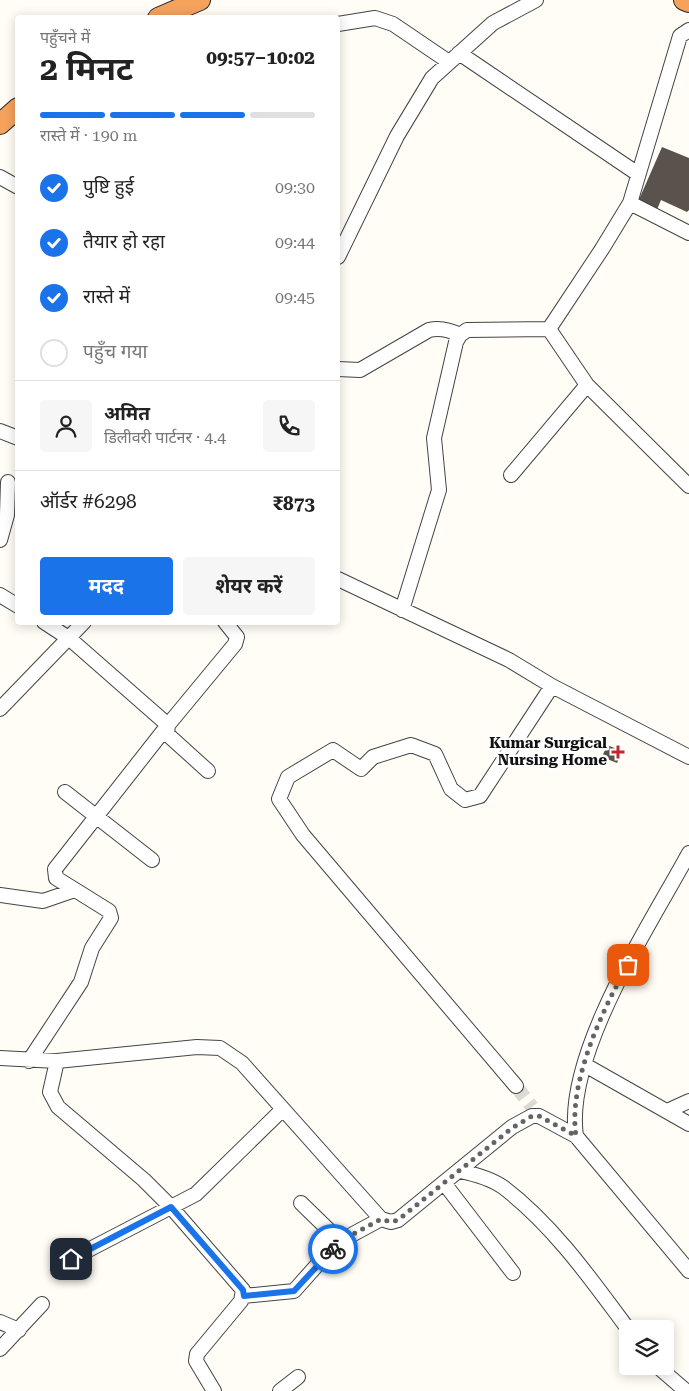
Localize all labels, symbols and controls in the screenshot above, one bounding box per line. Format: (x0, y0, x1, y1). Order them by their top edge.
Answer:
text: पहुँचने में (40, 28, 90, 47)
text: 09:57–10:02 (206, 46, 315, 69)
text: 2 मिनट (40, 50, 133, 88)
text: रास्ते में · 190 m (40, 126, 137, 145)
icon: check (40, 174, 68, 202)
text: पुष्टि हुई (83, 175, 134, 198)
text: 09:30 (275, 178, 315, 197)
icon: check (40, 229, 68, 257)
text: तैयार हो रहा (83, 230, 165, 253)
text: 09:44 (275, 233, 315, 252)
icon: check (40, 284, 68, 312)
text: रास्ते में (83, 285, 130, 308)
text: 09:45 (275, 288, 315, 307)
text: पहुँच गया (83, 340, 147, 363)
button: person (40, 400, 92, 452)
button: phone (263, 400, 315, 452)
text: अमित (104, 402, 150, 425)
text: डिलीवरी पार्टनर · 4.4 (104, 428, 226, 447)
text: ऑर्डर #6298 (40, 490, 137, 513)
text: ₹873 (272, 492, 315, 515)
button: मदद (40, 557, 173, 615)
button: शेयर करें (183, 557, 315, 615)
place label: Kumar Surgical Nursing Home (489, 734, 607, 769)
marker: Kumar Surgical Nursing Home (611, 745, 625, 759)
pin (607, 944, 649, 986)
icon: bag (614, 951, 642, 979)
courier (308, 1224, 358, 1274)
icon: bike (319, 1235, 347, 1263)
pin (50, 1238, 92, 1280)
icon: home (57, 1245, 85, 1273)
map controls (619, 1320, 674, 1375)
button: layers (619, 1320, 674, 1375)

